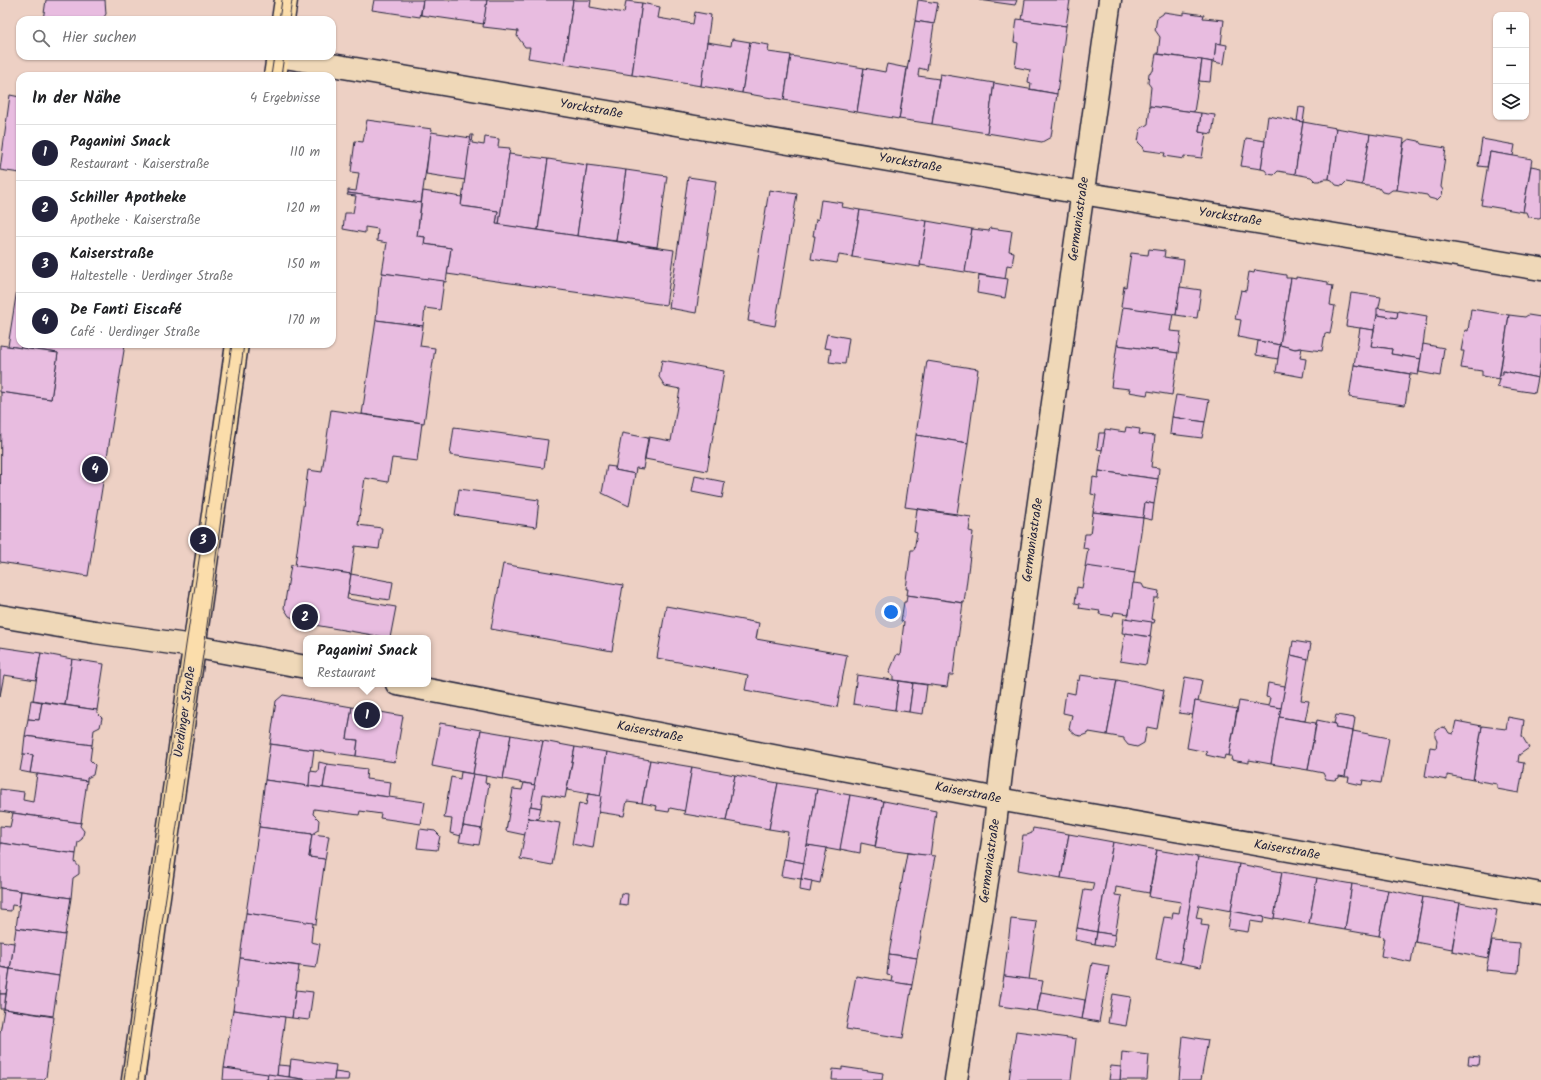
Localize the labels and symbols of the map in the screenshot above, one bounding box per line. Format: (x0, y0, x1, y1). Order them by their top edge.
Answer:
street label: Yorckstraße (558, 93, 624, 125)
street label: Yorckstraße (877, 147, 943, 179)
street label: Germaniastraße (1063, 175, 1095, 263)
street label: Yorckstraße (1197, 202, 1263, 232)
pin: 4 (82, 454, 108, 484)
street label: Germaniastraße (1017, 496, 1049, 584)
pin: 3 (190, 525, 216, 555)
pin: 2 (292, 602, 318, 632)
your location (881, 602, 901, 622)
street label: Uerdinger Straße (168, 665, 202, 759)
pin: 1 (354, 700, 380, 730)
street label: Kaiserstraße (615, 715, 685, 749)
street label: Kaiserstraße (933, 776, 1003, 810)
street label: Germaniastraße (974, 817, 1006, 905)
street label: Kaiserstraße (1252, 834, 1322, 866)

